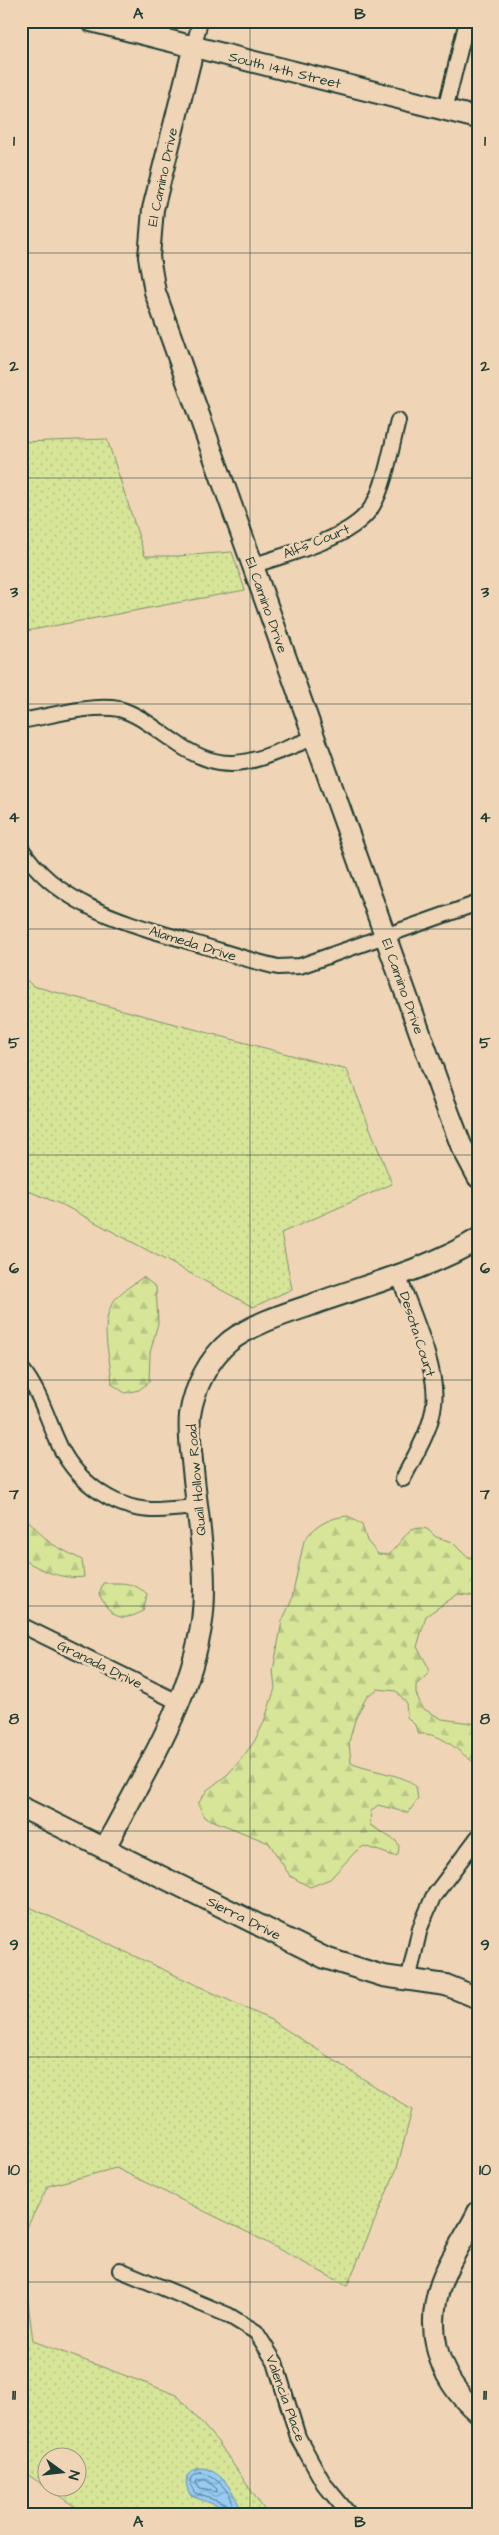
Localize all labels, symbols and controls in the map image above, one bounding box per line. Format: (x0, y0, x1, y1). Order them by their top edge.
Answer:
text: A (133, 3, 144, 25)
text: B (354, 3, 366, 25)
street label: South 14th Street (227, 47, 343, 94)
street label: El Camino Drive (143, 126, 183, 228)
text: 1 (13, 130, 16, 152)
text: 1 (484, 130, 487, 152)
text: 2 (8, 355, 19, 377)
text: 2 (479, 355, 490, 377)
street label: Alfs Court (280, 519, 353, 564)
street label: El Camino Drive (240, 555, 292, 656)
text: 3 (9, 581, 19, 603)
text: 3 (480, 581, 490, 603)
text: 4 (9, 806, 20, 828)
text: 4 (480, 806, 491, 828)
street label: Alameda Drive (147, 921, 239, 967)
street label: El Camino Drive (376, 936, 429, 1038)
text: 5 (8, 1032, 20, 1054)
text: 5 (479, 1032, 491, 1054)
text: 6 (9, 1257, 19, 1279)
text: 6 (480, 1257, 490, 1279)
street label: Desota Court (394, 1289, 440, 1380)
street label: Quail Hollow Road (182, 1423, 212, 1537)
text: 7 (8, 1483, 19, 1505)
text: 7 (479, 1483, 490, 1505)
street label: Granada Drive (54, 1636, 146, 1694)
text: 8 (9, 1708, 20, 1730)
text: 8 (480, 1708, 491, 1730)
street label: Sierra Drive (203, 1892, 285, 1946)
text: 9 (9, 1934, 19, 1956)
text: 9 (480, 1934, 490, 1956)
text: 10 (8, 2159, 20, 2181)
text: 10 (479, 2159, 491, 2181)
street label: Valencia Place (260, 2352, 310, 2445)
text: 11 (12, 2384, 17, 2406)
text: 11 (483, 2384, 488, 2406)
north arrow (38, 2448, 88, 2498)
text: N (63, 2468, 84, 2482)
text: A (133, 2511, 144, 2533)
text: B (354, 2511, 366, 2533)

